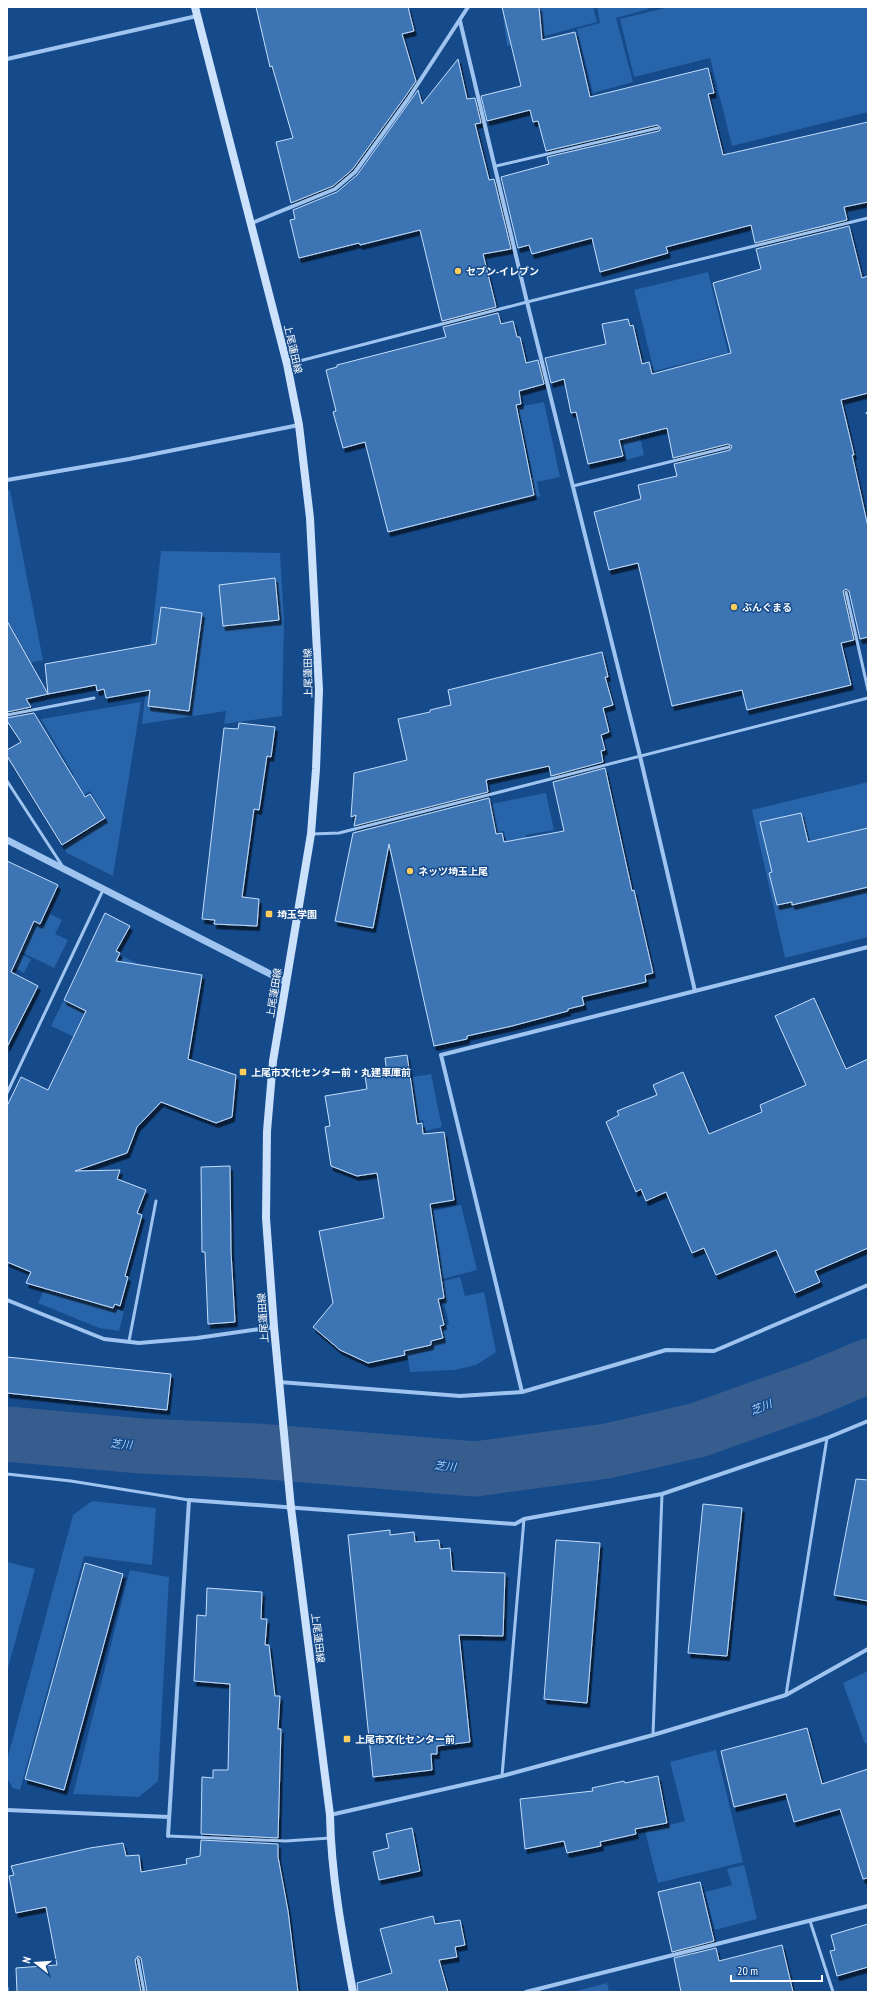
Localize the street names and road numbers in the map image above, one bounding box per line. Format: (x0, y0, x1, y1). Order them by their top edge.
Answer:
street label: 上尾蓮田線 (281, 323, 305, 375)
street label: 上尾蓮田線 (301, 648, 315, 698)
street label: 上尾蓮田線 (264, 967, 284, 1019)
street label: 上尾蓮田線 (255, 1293, 271, 1343)
street label: 上尾蓮田線 (309, 1612, 327, 1664)

